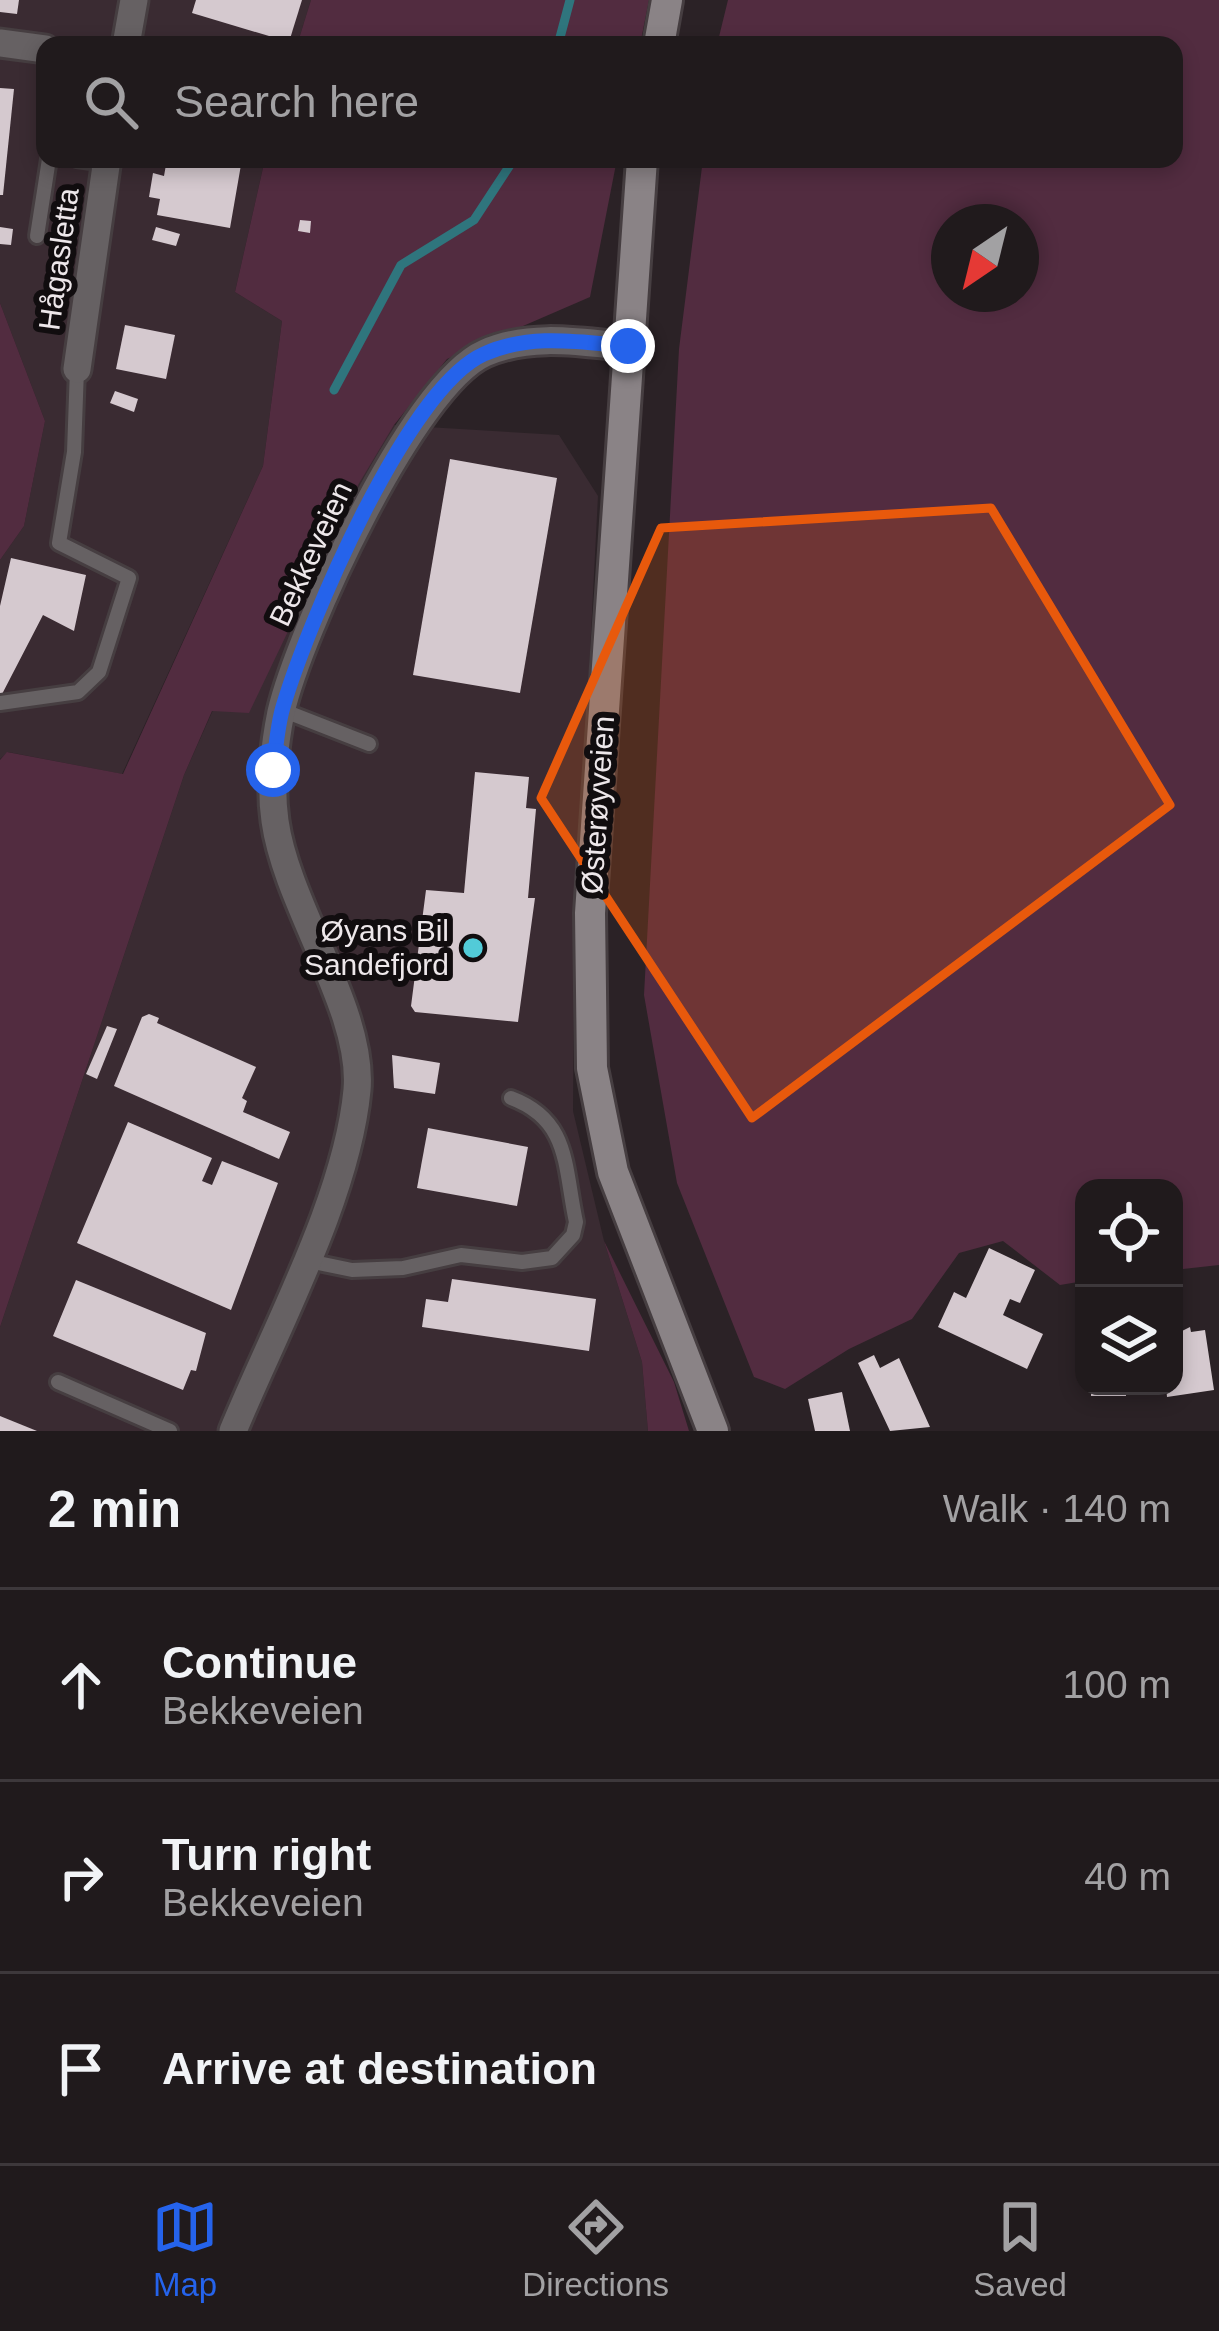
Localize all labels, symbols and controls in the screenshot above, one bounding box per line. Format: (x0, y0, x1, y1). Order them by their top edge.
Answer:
search box (36, 36, 1183, 168)
icon: search (78, 69, 144, 135)
text: Search here (174, 76, 419, 127)
street label: Hågasletta (32, 185, 85, 332)
north arrow (931, 204, 1039, 312)
route end (601, 319, 655, 373)
street label: Bekkeveien (263, 477, 358, 631)
street label: Østerøyveien (575, 715, 620, 895)
route start (246, 743, 300, 797)
place label: Øyans Bil Sandefjord (304, 914, 449, 981)
marker: Øyans Bil Sandefjord (460, 935, 486, 961)
map controls (1075, 1179, 1183, 1395)
button: locate (1075, 1179, 1183, 1287)
button: layers (1075, 1287, 1183, 1395)
text: 2 min (48, 1481, 181, 1538)
text: Walk · 140 m (943, 1487, 1171, 1530)
text: Continue (162, 1637, 357, 1688)
icon: ahead (48, 1652, 114, 1718)
text: 100 m (1063, 1663, 1171, 1706)
text: Bekkeveien (162, 1689, 364, 1732)
text: Turn right (162, 1829, 371, 1880)
icon: right (48, 1844, 114, 1910)
text: 40 m (1084, 1855, 1171, 1898)
text: Bekkeveien (162, 1881, 364, 1924)
icon: arrive (48, 2036, 114, 2102)
text: Arrive at destination (162, 2043, 597, 2094)
tab: Map (152, 2194, 218, 2304)
tab: Directions (522, 2194, 669, 2304)
tab: Saved (973, 2194, 1067, 2304)

